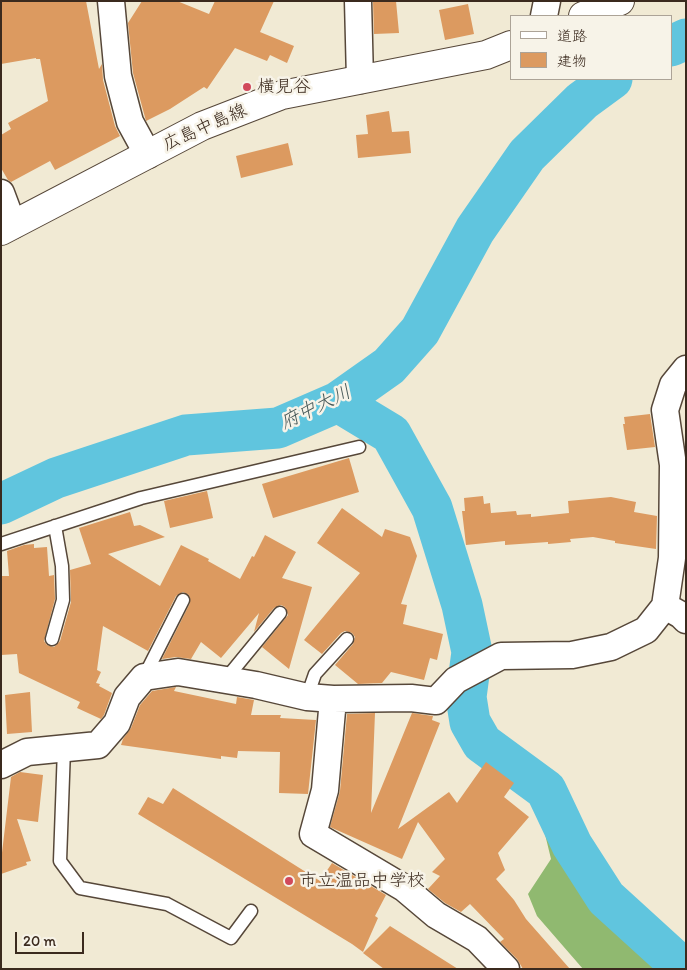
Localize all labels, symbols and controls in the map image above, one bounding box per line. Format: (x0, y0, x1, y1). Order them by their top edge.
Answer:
legend (510, 15, 672, 80)
text: 道路 (557, 27, 587, 45)
text: 建物 (557, 52, 587, 70)
place label: 横見谷 (257, 76, 311, 98)
marker: 横見谷 (241, 81, 253, 93)
street label: 広島中島線 (159, 100, 251, 156)
water label: 府中大川 (277, 381, 355, 435)
place label: 市立温品中学校 (299, 870, 425, 892)
marker: 市立温品中学校 (283, 875, 295, 887)
scale bar (18, 922, 86, 954)
text: 20 m (23, 932, 56, 950)

